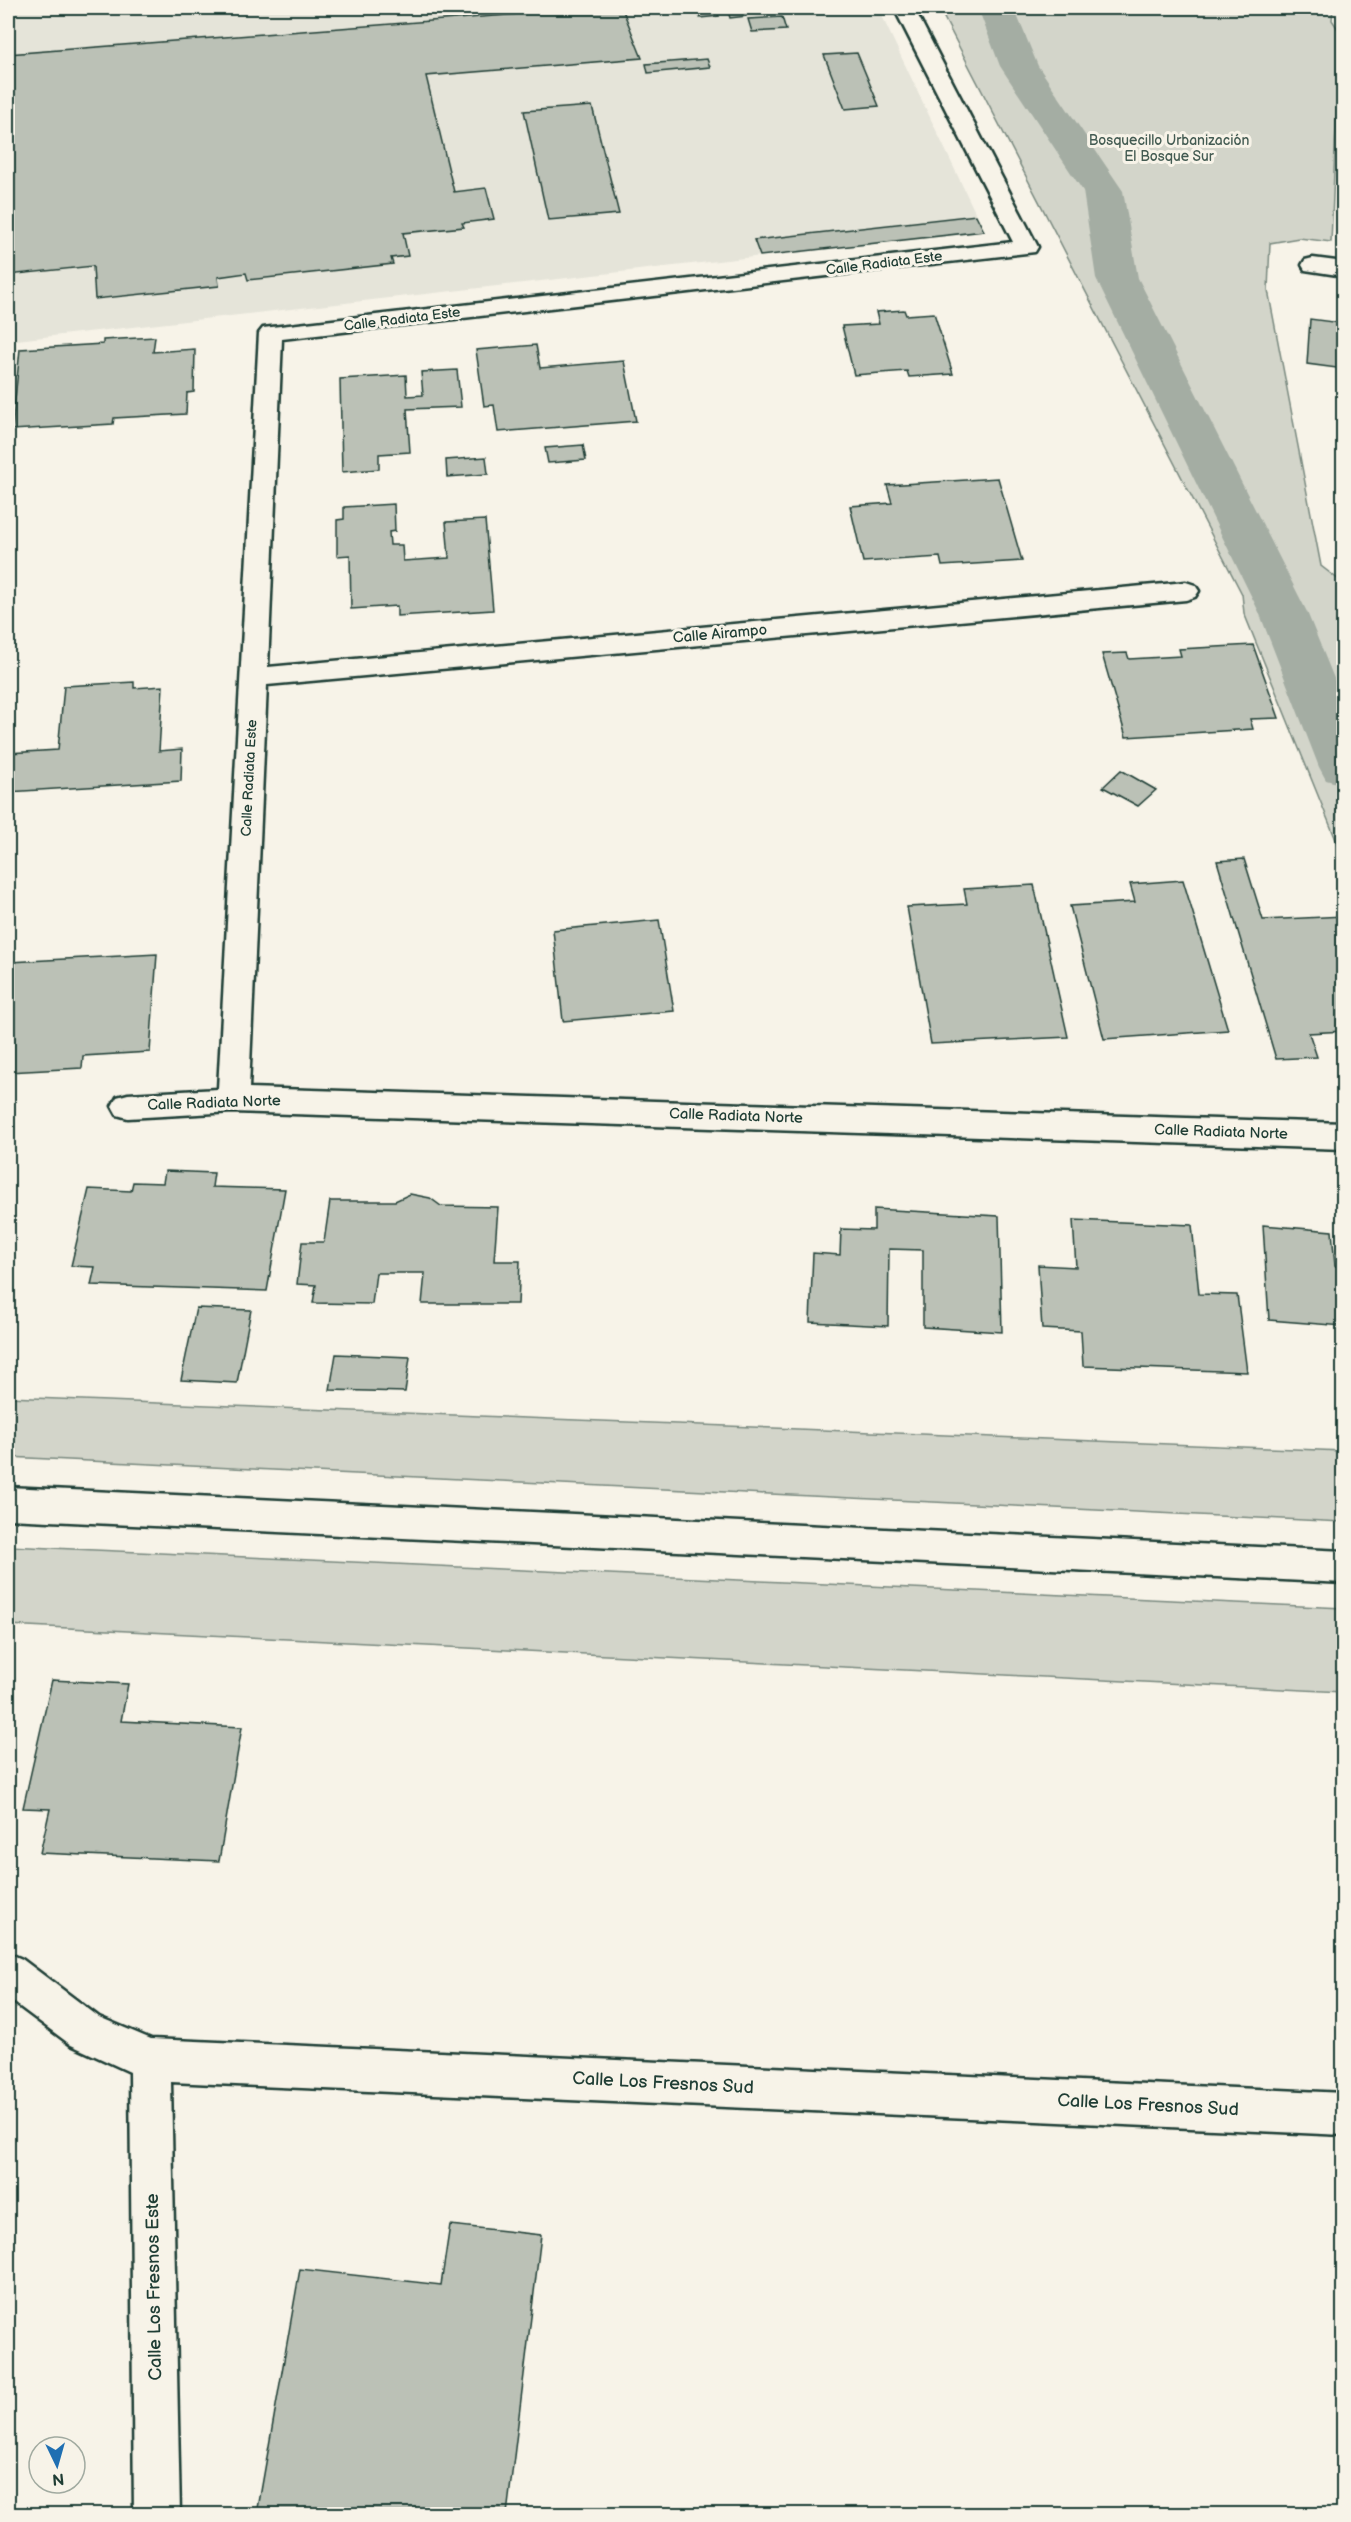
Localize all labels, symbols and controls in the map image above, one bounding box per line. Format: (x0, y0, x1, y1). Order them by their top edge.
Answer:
park label: Bosquecillo Urbanización El Bosque Sur (1089, 132, 1249, 165)
street label: Calle Radiata Este (825, 247, 943, 279)
street label: Calle Radiata Este (343, 303, 461, 335)
street label: Calle Airampo (672, 620, 768, 648)
street label: Calle Radiata Este (237, 719, 261, 837)
street label: Calle Radiata Norte (147, 1091, 281, 1115)
street label: Calle Radiata Norte (669, 1104, 803, 1128)
street label: Calle Radiata Norte (1154, 1120, 1288, 1144)
street label: Calle Los Fresnos Sud (572, 2068, 754, 2098)
street label: Calle Los Fresnos Sud (1057, 2090, 1239, 2120)
street label: Calle Los Fresnos Este (142, 2193, 166, 2381)
north arrow (27, 2435, 87, 2495)
text: N (51, 2468, 65, 2488)

